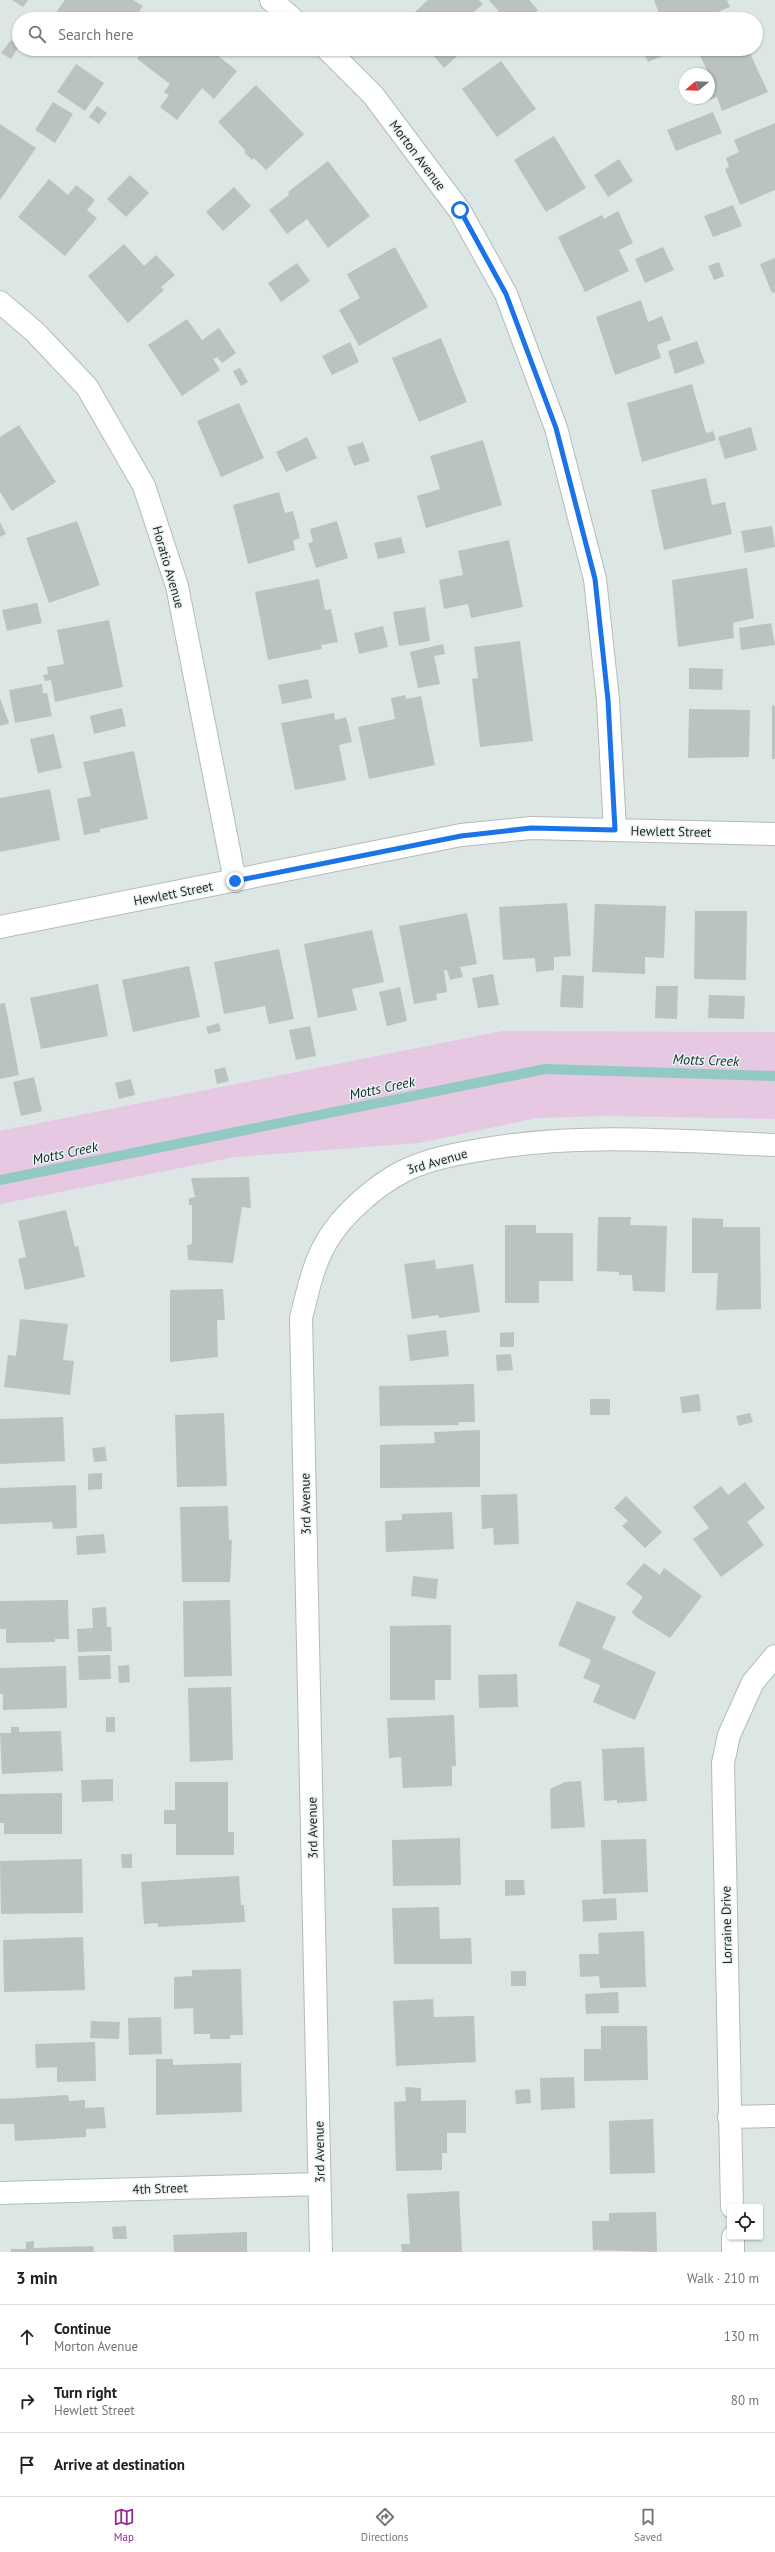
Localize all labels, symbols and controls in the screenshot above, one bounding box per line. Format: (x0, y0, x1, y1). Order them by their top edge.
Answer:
search box (12, 12, 763, 56)
icon: search (26, 23, 48, 45)
text: Search here (58, 25, 134, 44)
north arrow (679, 68, 715, 104)
street label: Morton Avenue (386, 117, 450, 194)
route start (451, 201, 469, 219)
street label: Horatio Avenue (149, 524, 188, 610)
street label: Hewlett Street (631, 822, 712, 841)
route end (226, 872, 244, 890)
street label: Hewlett Street (132, 877, 215, 910)
water label: Motts Creek (672, 1050, 740, 1070)
water label: Motts Creek (348, 1072, 417, 1104)
water label: Motts Creek (31, 1137, 100, 1169)
street label: 3rd Avenue (405, 1145, 469, 1178)
street label: 3rd Avenue (296, 1473, 315, 1535)
street label: 3rd Avenue (303, 1797, 322, 1859)
street label: Lorraine Drive (717, 1886, 736, 1964)
street label: 3rd Avenue (310, 2121, 329, 2183)
street label: 4th Street (132, 2179, 189, 2198)
map controls (727, 2204, 763, 2240)
button: locate (727, 2204, 763, 2240)
text: 3 min (16, 2267, 57, 2289)
text: Walk · 210 m (687, 2270, 759, 2287)
text: Continue (54, 2319, 111, 2338)
icon: ahead (16, 2326, 38, 2348)
text: 130 m (724, 2328, 759, 2345)
text: Morton Avenue (54, 2338, 138, 2355)
text: Turn right (54, 2383, 117, 2402)
icon: right (16, 2390, 38, 2412)
text: 80 m (731, 2392, 759, 2409)
text: Hewlett Street (54, 2402, 135, 2419)
icon: arrive (16, 2454, 38, 2476)
text: Arrive at destination (54, 2455, 185, 2474)
tab: Map (113, 2506, 135, 2544)
tab: Directions (361, 2506, 408, 2544)
tab: Saved (634, 2506, 662, 2544)

